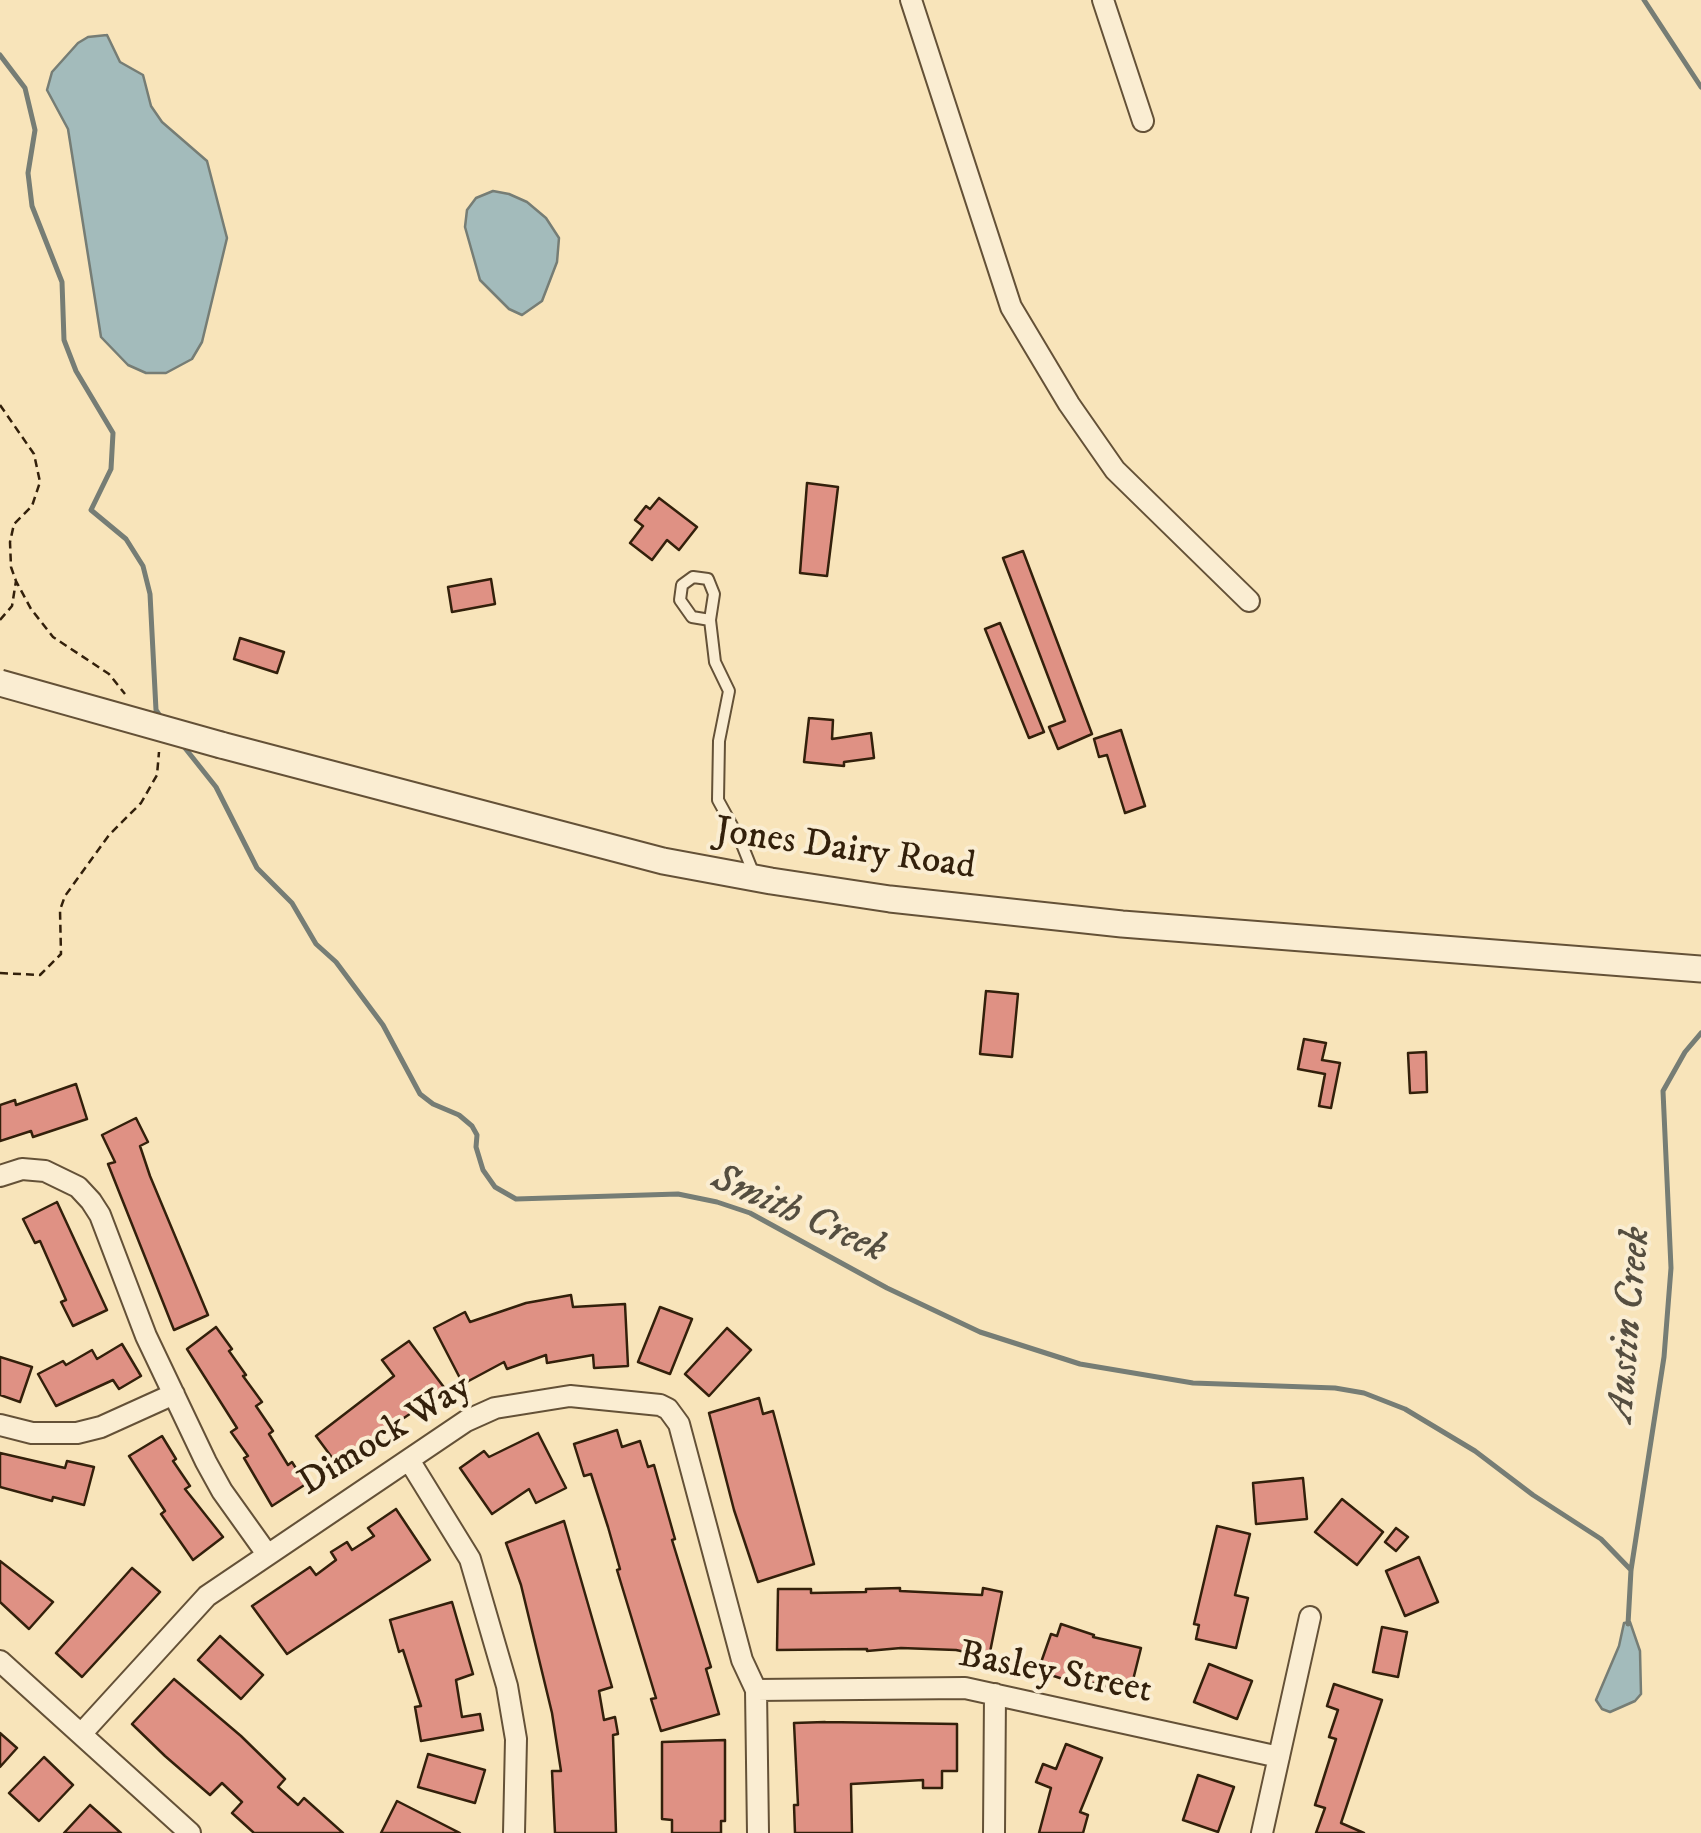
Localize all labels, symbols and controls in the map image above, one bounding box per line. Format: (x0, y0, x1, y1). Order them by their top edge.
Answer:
street label: Jones Dairy Road (712, 810, 978, 892)
water label: Smith Creek (703, 1156, 893, 1276)
water label: Austin Creek (1599, 1225, 1663, 1423)
street label: Dimock Way (291, 1366, 481, 1508)
street label: Basley Street (954, 1634, 1156, 1716)

